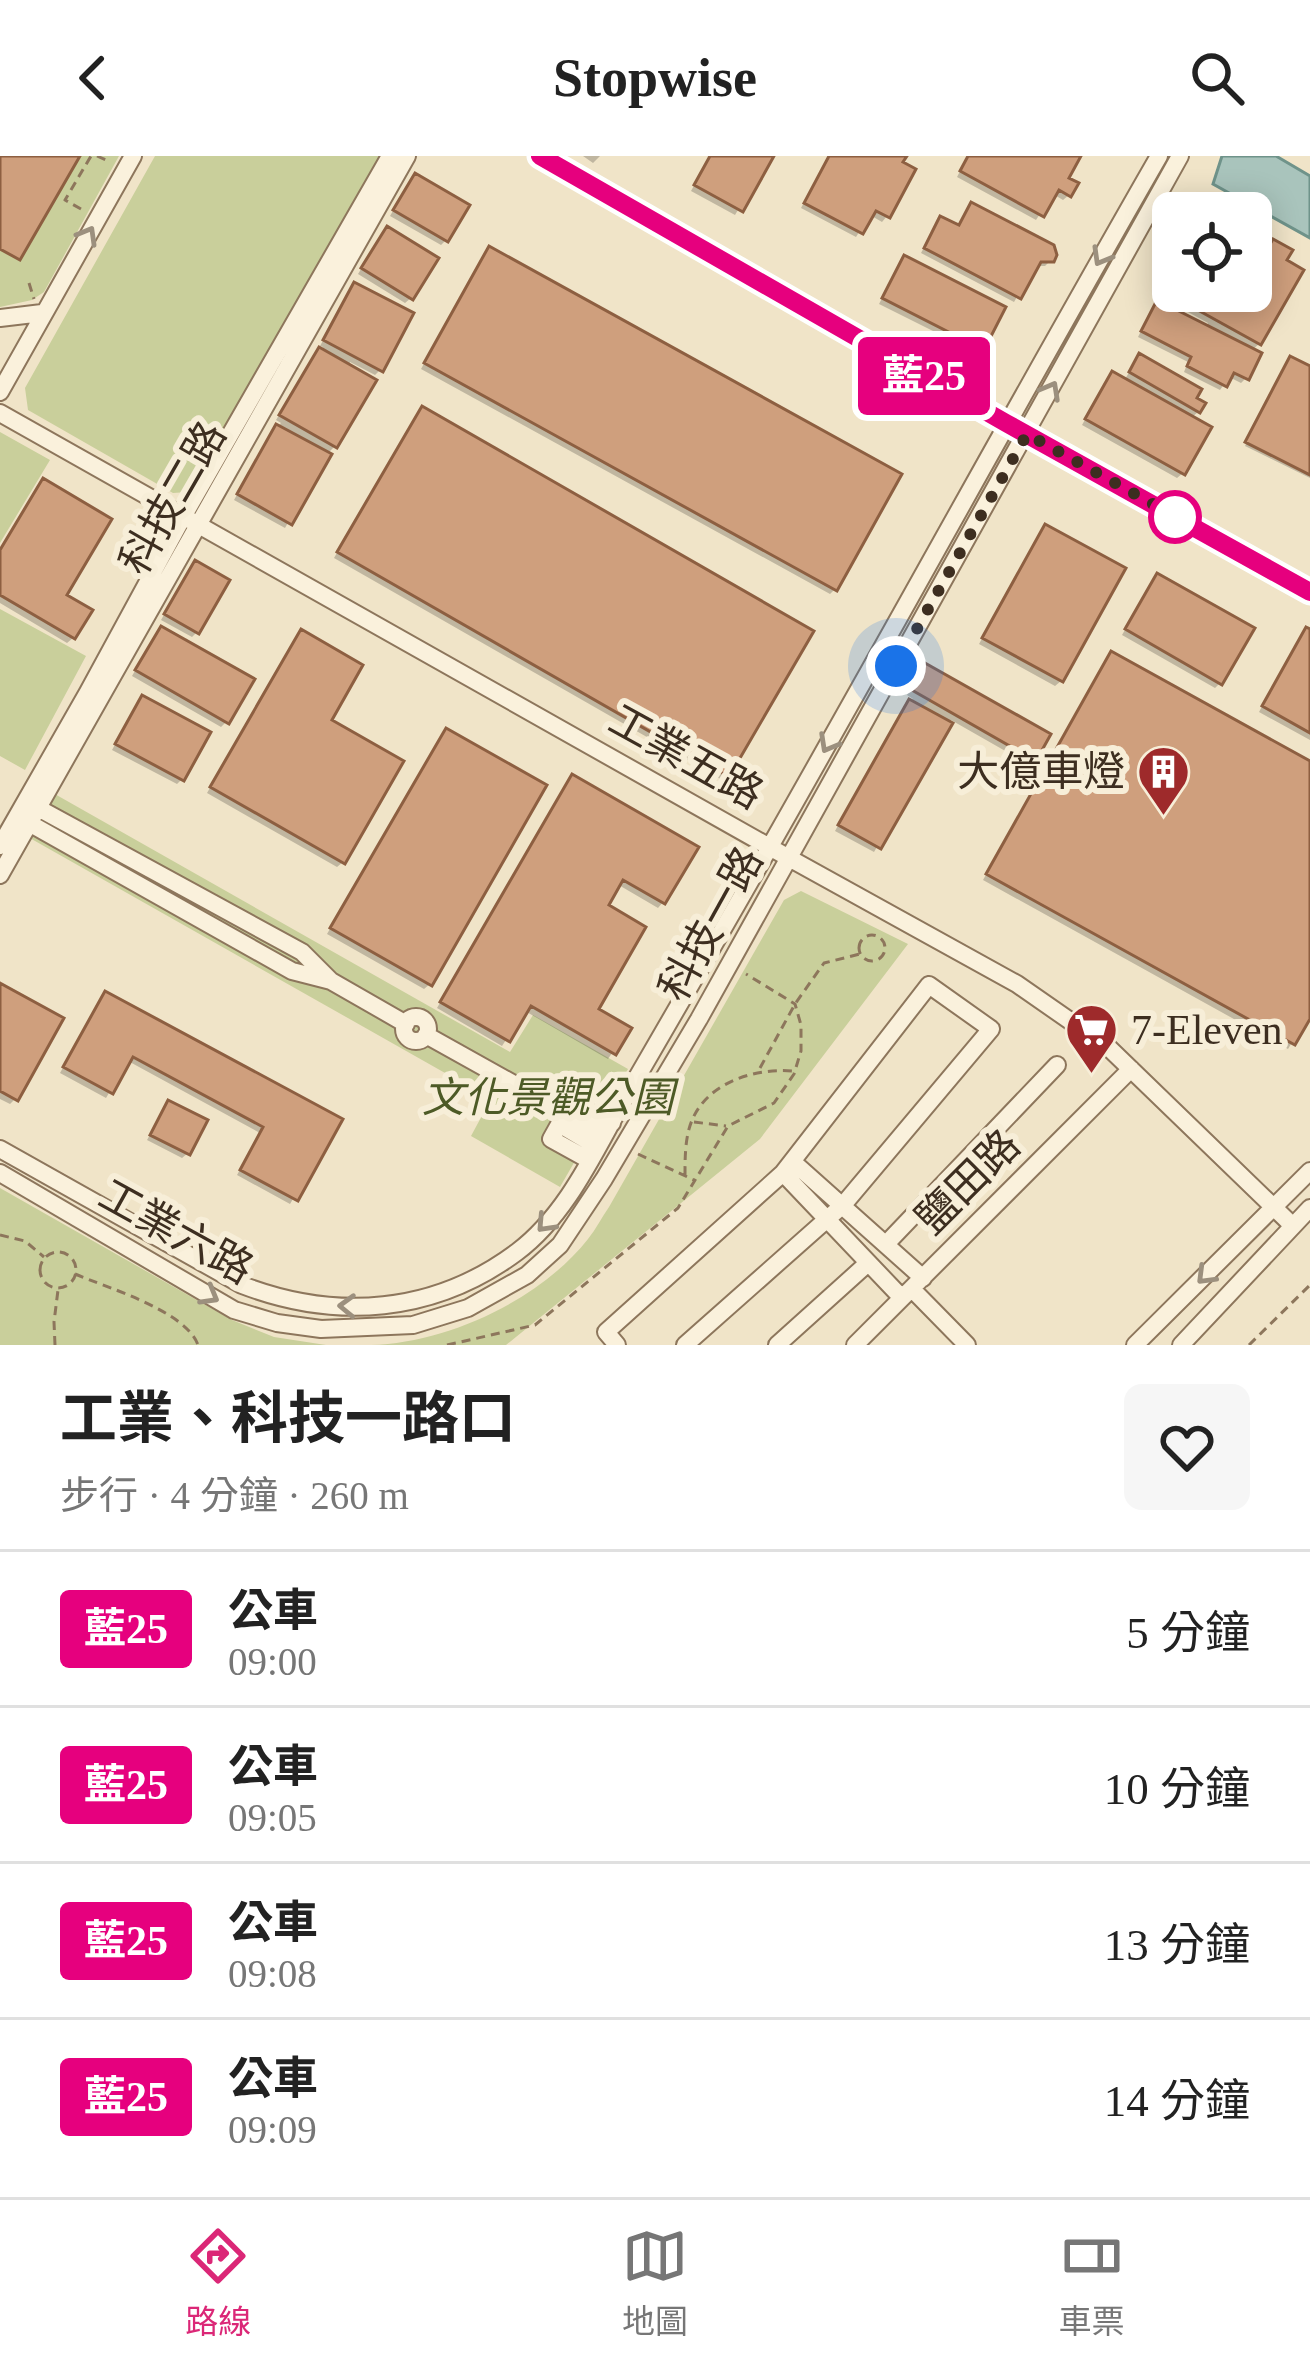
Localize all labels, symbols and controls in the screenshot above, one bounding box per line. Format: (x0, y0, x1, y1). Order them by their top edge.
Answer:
icon: back (60, 45, 126, 111)
icon: search (1184, 45, 1250, 111)
text: Stopwise (553, 48, 757, 108)
map controls (1152, 192, 1272, 312)
button: locate (1152, 192, 1272, 312)
one-way arrow (73, 226, 96, 247)
one-way arrow (1092, 245, 1115, 266)
line badge: 藍25 (855, 337, 993, 415)
text: 藍25 (882, 353, 966, 399)
one-way arrow (1037, 381, 1060, 402)
street label: 科技二路 (111, 414, 235, 582)
unlabelled marker (1150, 492, 1200, 542)
your location (866, 636, 926, 696)
street label: 工業五路 (601, 696, 771, 818)
one-way arrow (819, 732, 842, 753)
building icon: 大億車燈 (1136, 744, 1192, 818)
place label: 大億車燈 (957, 749, 1125, 795)
street label: 科技一路 (650, 839, 772, 1009)
supermarket icon: 7-Eleven (1064, 1002, 1120, 1076)
place label: 7-Eleven (1131, 1007, 1283, 1053)
park label: 文化景觀公園 (422, 1075, 679, 1121)
street label: 鹽田路 (907, 1121, 1029, 1243)
street label: 工業六路 (91, 1171, 261, 1293)
one-way arrow (538, 1211, 559, 1232)
one-way arrow (1197, 1262, 1219, 1284)
one-way arrow (197, 1281, 219, 1304)
one-way arrow (337, 1293, 356, 1319)
button: heart (1124, 1384, 1250, 1510)
text: 工業、科技一路口 (60, 1387, 516, 1450)
text: 步行 · 4 分鐘 · 260 m (60, 1474, 409, 1517)
text: 公車 (228, 1586, 318, 1636)
text: 藍25 (84, 1606, 168, 1652)
text: 5 分鐘 (1126, 1608, 1250, 1658)
text: 09:00 (228, 1640, 317, 1683)
text: 公車 (228, 1742, 318, 1792)
text: 藍25 (84, 1762, 168, 1808)
text: 10 分鐘 (1104, 1764, 1250, 1814)
text: 09:05 (228, 1796, 317, 1839)
text: 公車 (228, 1898, 318, 1948)
text: 藍25 (84, 1918, 168, 1964)
text: 13 分鐘 (1104, 1920, 1250, 1970)
text: 09:08 (228, 1952, 317, 1995)
text: 公車 (228, 2054, 318, 2104)
text: 藍25 (84, 2074, 168, 2120)
text: 14 分鐘 (1104, 2076, 1250, 2126)
text: 09:09 (228, 2108, 317, 2151)
tab: 路線 (185, 2223, 251, 2343)
tab: 地圖 (622, 2223, 688, 2343)
tab: 車票 (1059, 2223, 1125, 2343)

